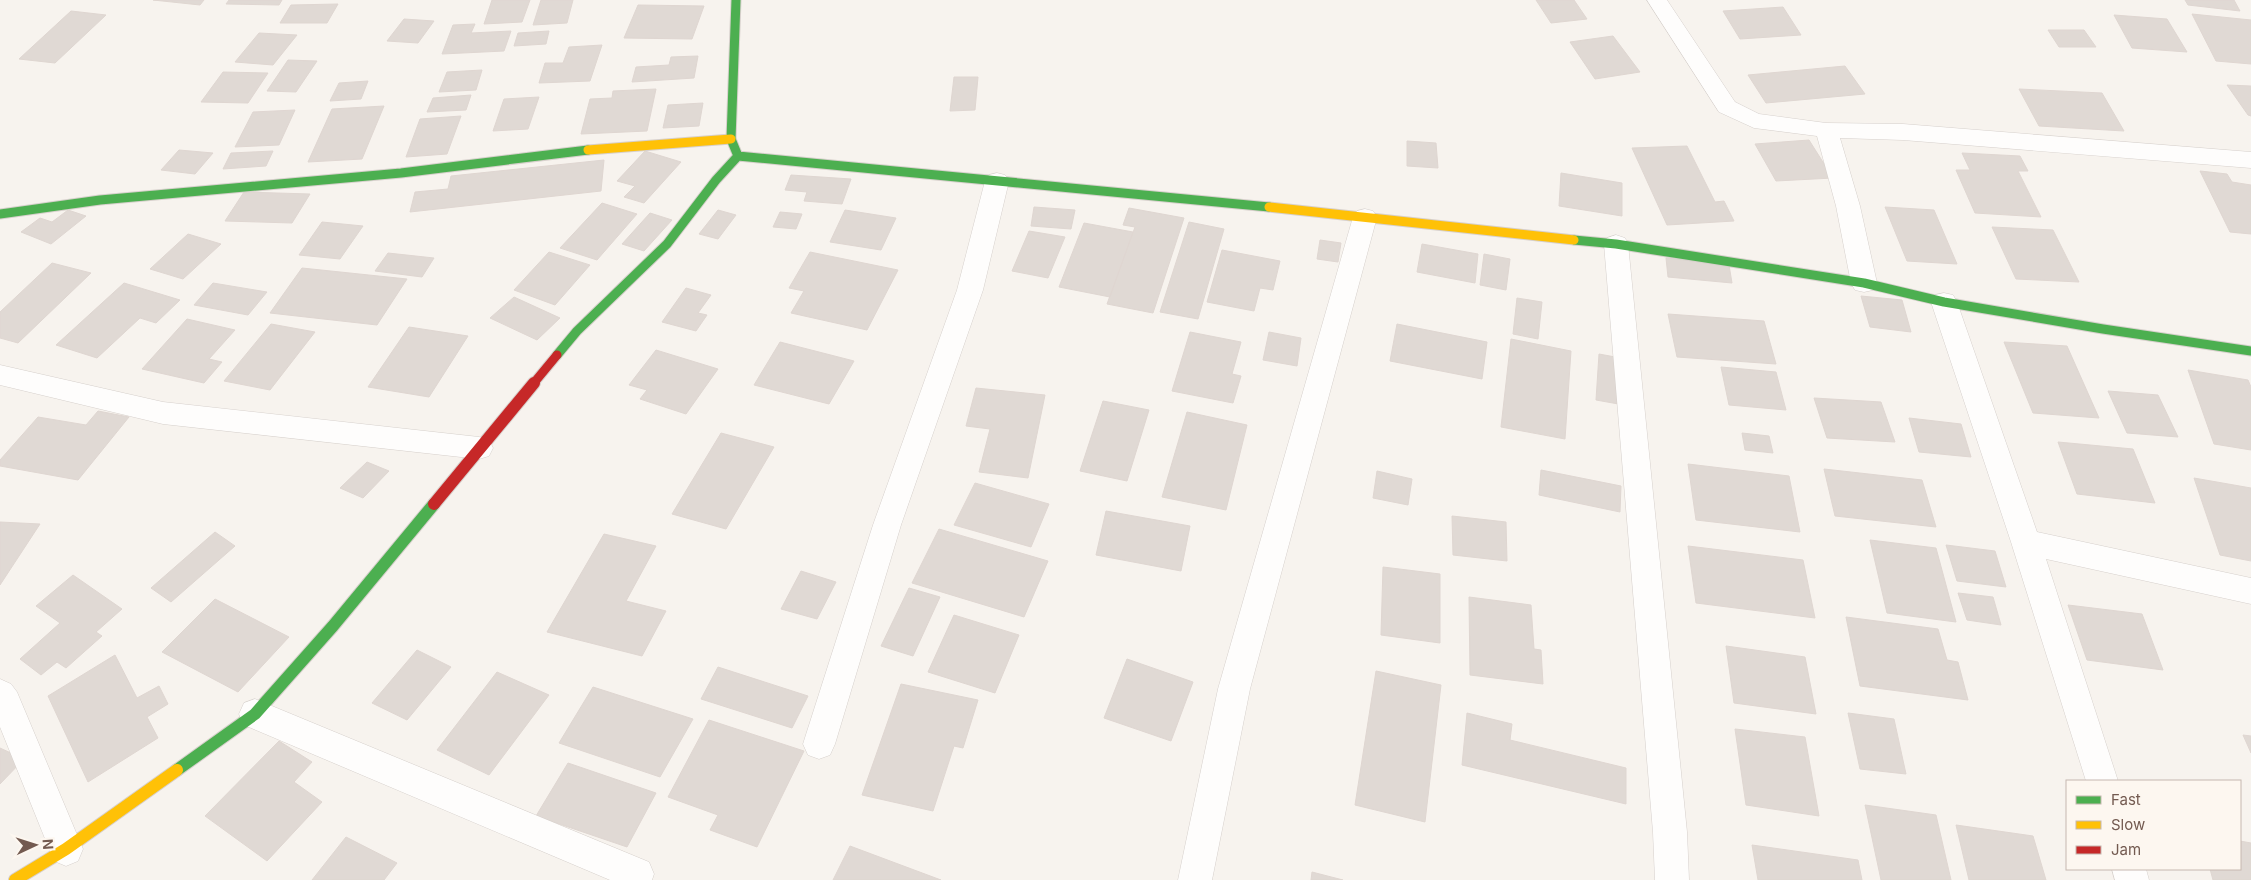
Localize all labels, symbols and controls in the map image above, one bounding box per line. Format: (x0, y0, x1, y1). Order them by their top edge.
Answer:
legend (2066, 780, 2241, 870)
text: Fast (2111, 790, 2141, 809)
text: Slow (2111, 815, 2145, 834)
north arrow (10, 820, 60, 870)
text: N (40, 838, 57, 850)
text: Jam (2111, 840, 2141, 859)

